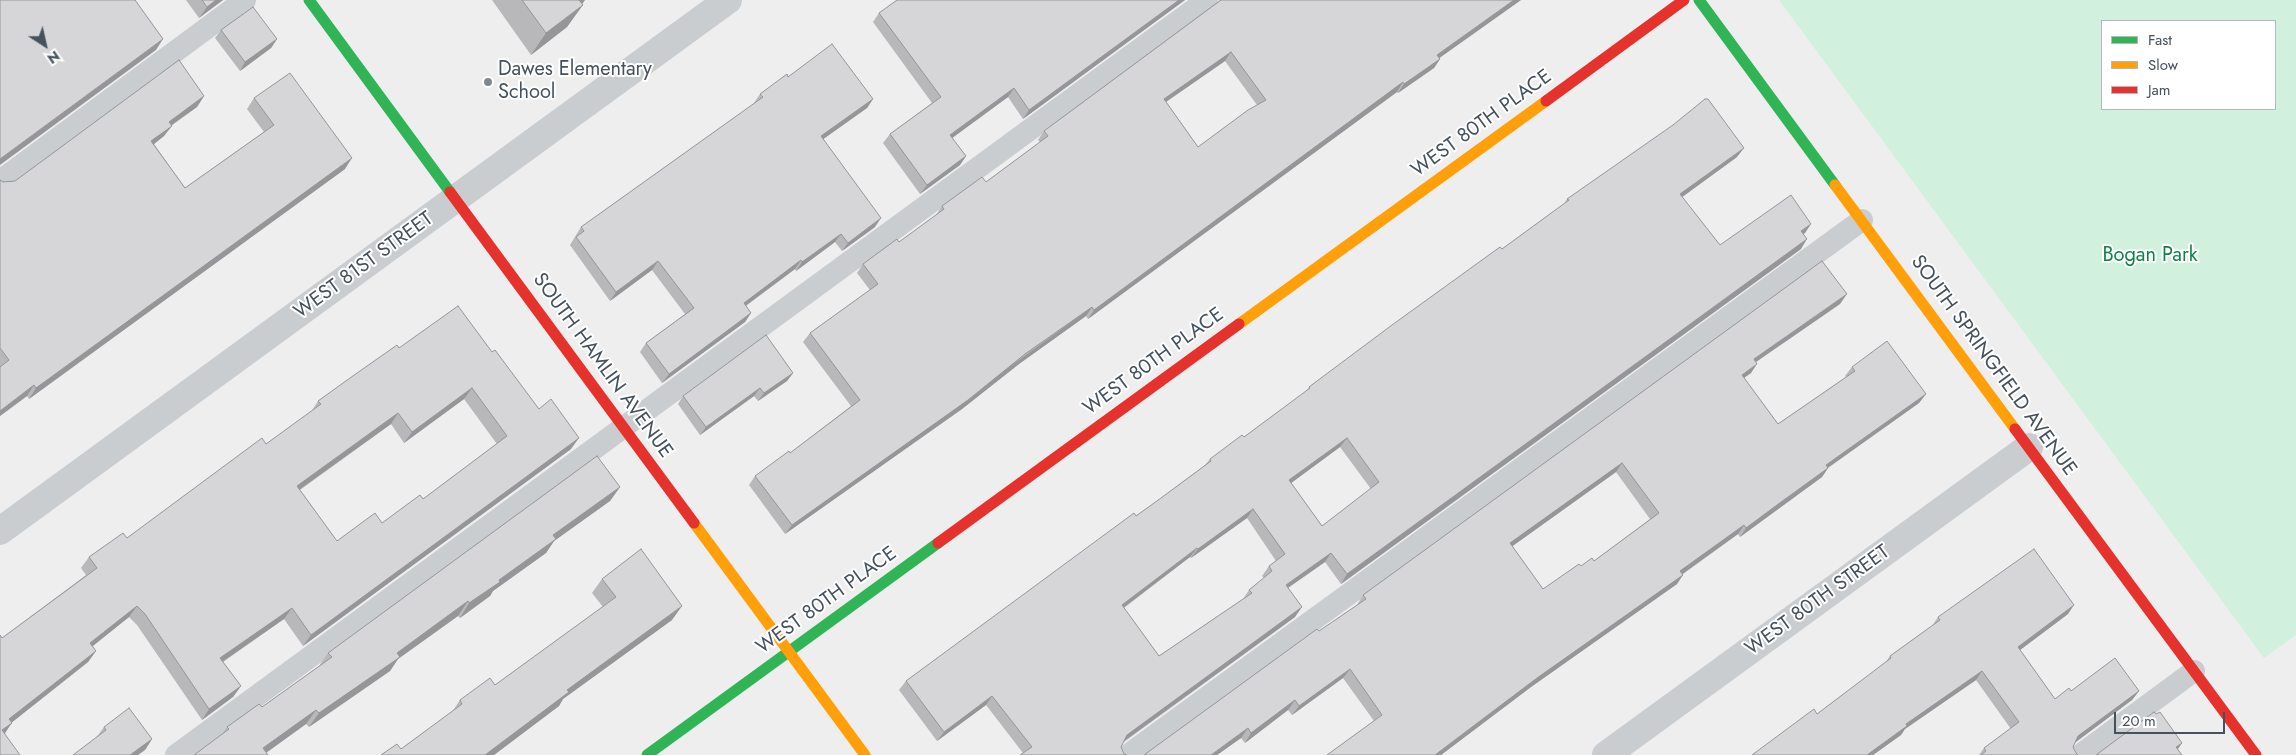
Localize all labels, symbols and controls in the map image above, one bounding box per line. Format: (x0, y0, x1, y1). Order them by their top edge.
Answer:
north arrow (20, 20, 70, 70)
legend (2101, 20, 2276, 110)
text: Fast (2148, 29, 2172, 51)
text: N (43, 46, 64, 69)
text: Slow (2148, 54, 2178, 76)
place label: Dawes Elementary School (498, 58, 652, 105)
street label: WEST 80TH PLACE (1407, 65, 1557, 183)
marker: Dawes Elementary School (482, 76, 494, 88)
text: Jam (2148, 79, 2171, 101)
street label: WEST 81ST STREET (290, 208, 438, 324)
park label: Bogan Park (2102, 244, 2198, 268)
street label: SOUTH SPRINGFIELD AVENUE (1905, 251, 2081, 481)
street label: SOUTH HAMLIN AVENUE (527, 269, 677, 463)
street label: WEST 80TH PLACE (1079, 303, 1229, 421)
street label: WEST 80TH STREET (1741, 541, 1895, 661)
street label: WEST 80TH PLACE (752, 542, 902, 660)
scale bar (2116, 702, 2227, 734)
text: 20 m (2122, 710, 2156, 732)

